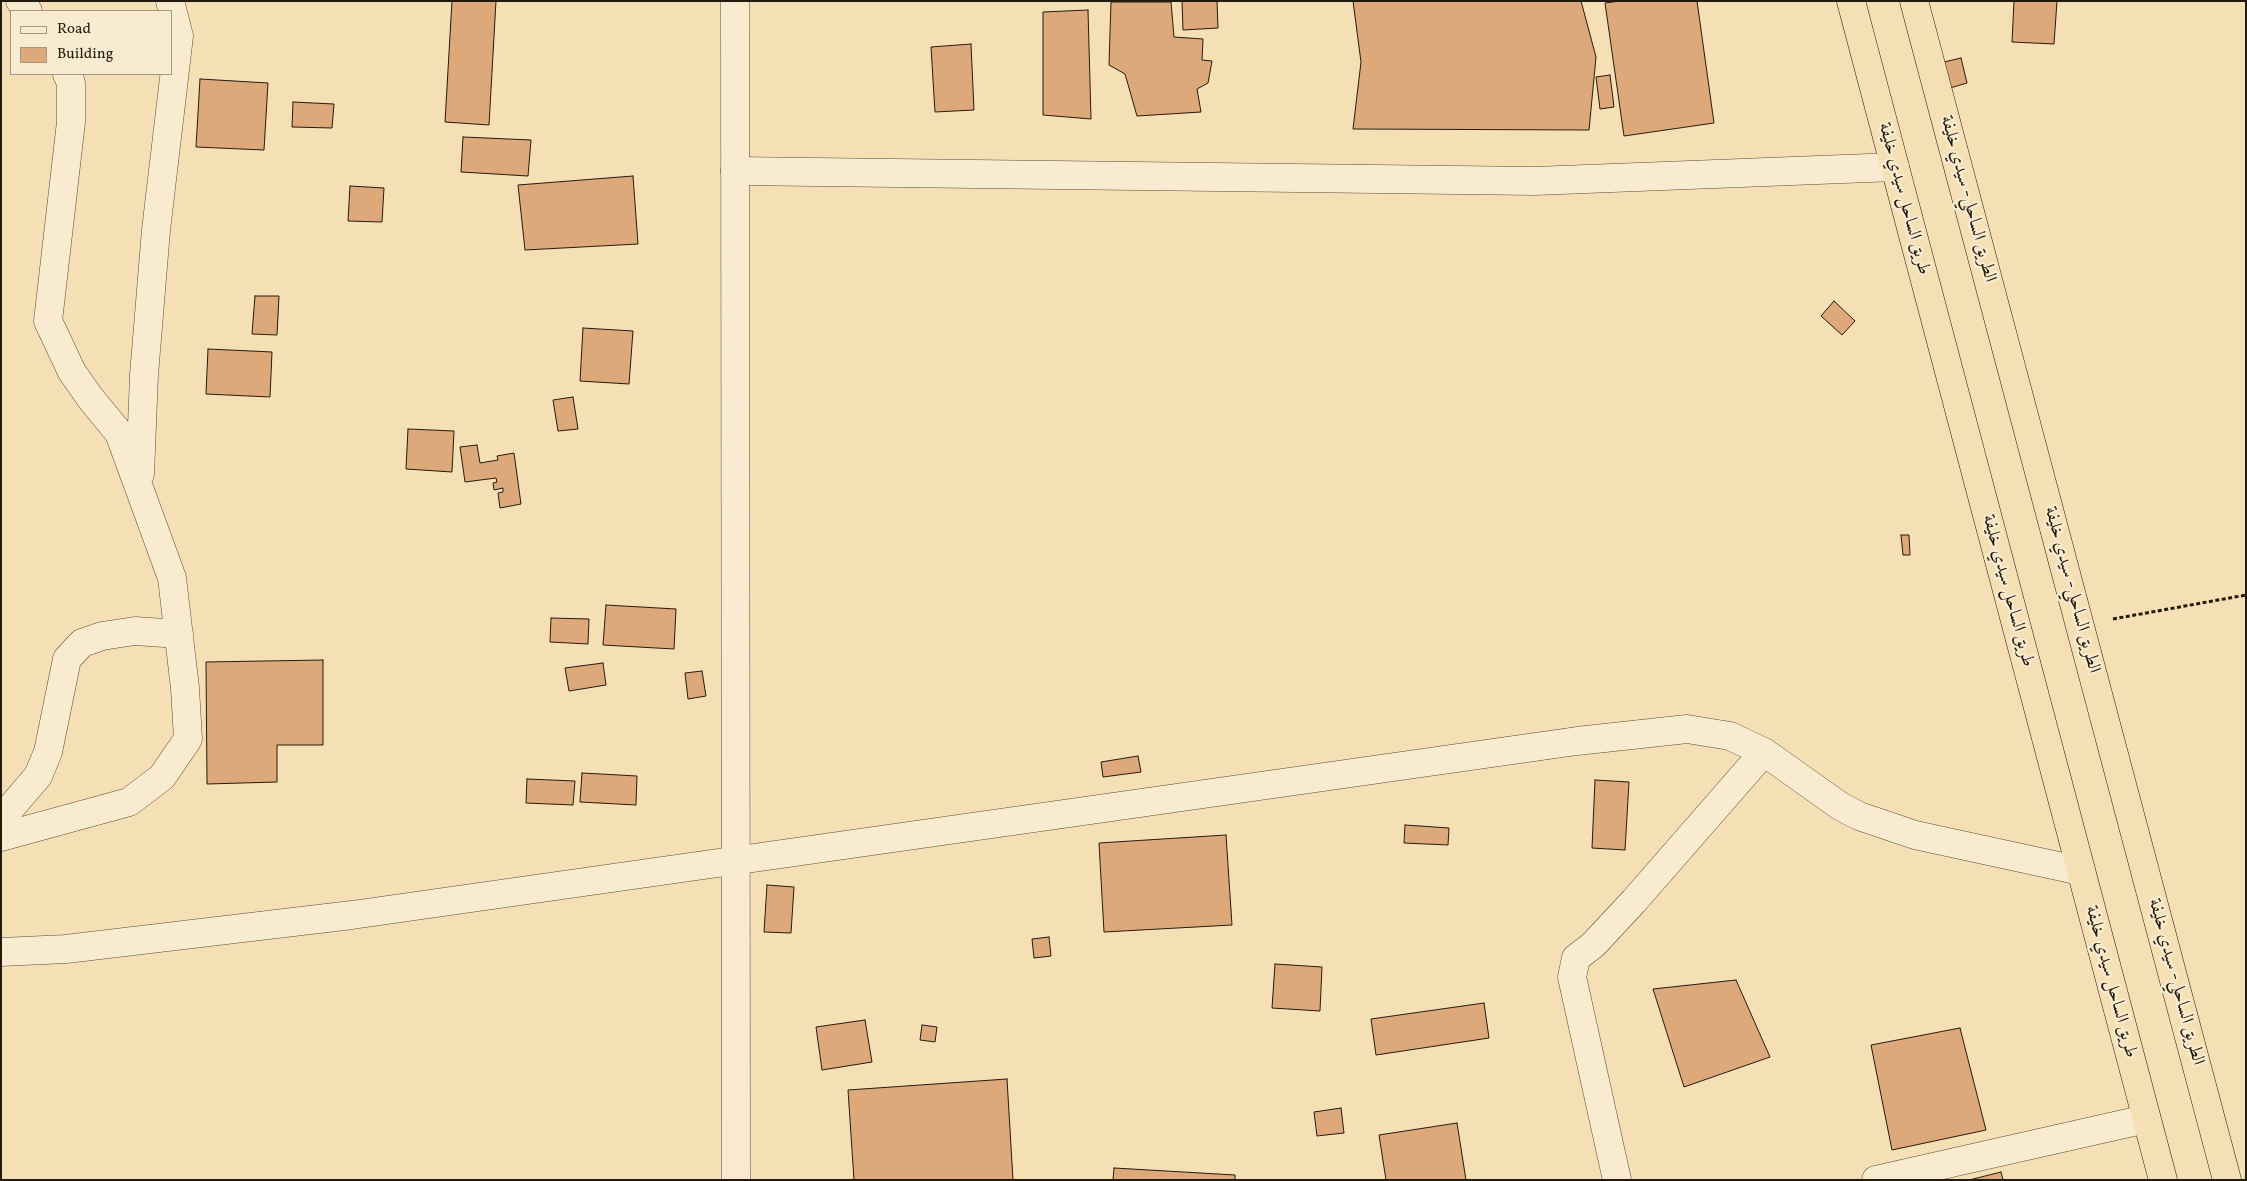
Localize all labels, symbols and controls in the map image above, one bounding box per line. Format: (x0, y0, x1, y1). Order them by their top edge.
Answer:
legend (10, 10, 172, 75)
text: Road (57, 19, 91, 40)
text: Building (57, 44, 113, 65)
street label: الطريق الساحلي- سيدي خليفة (1934, 113, 2000, 285)
street label: طريق الساحل سيدي خليفة (1872, 120, 1934, 278)
street label: الطريق الساحلي- سيدي خليفة (2038, 504, 2104, 676)
street label: طريق الساحل سيدي خليفة (1976, 512, 2038, 670)
street label: الطريق الساحلي- سيدي خليفة (2142, 896, 2208, 1068)
street label: طريق الساحل سيدي خليفة (2079, 903, 2141, 1061)

